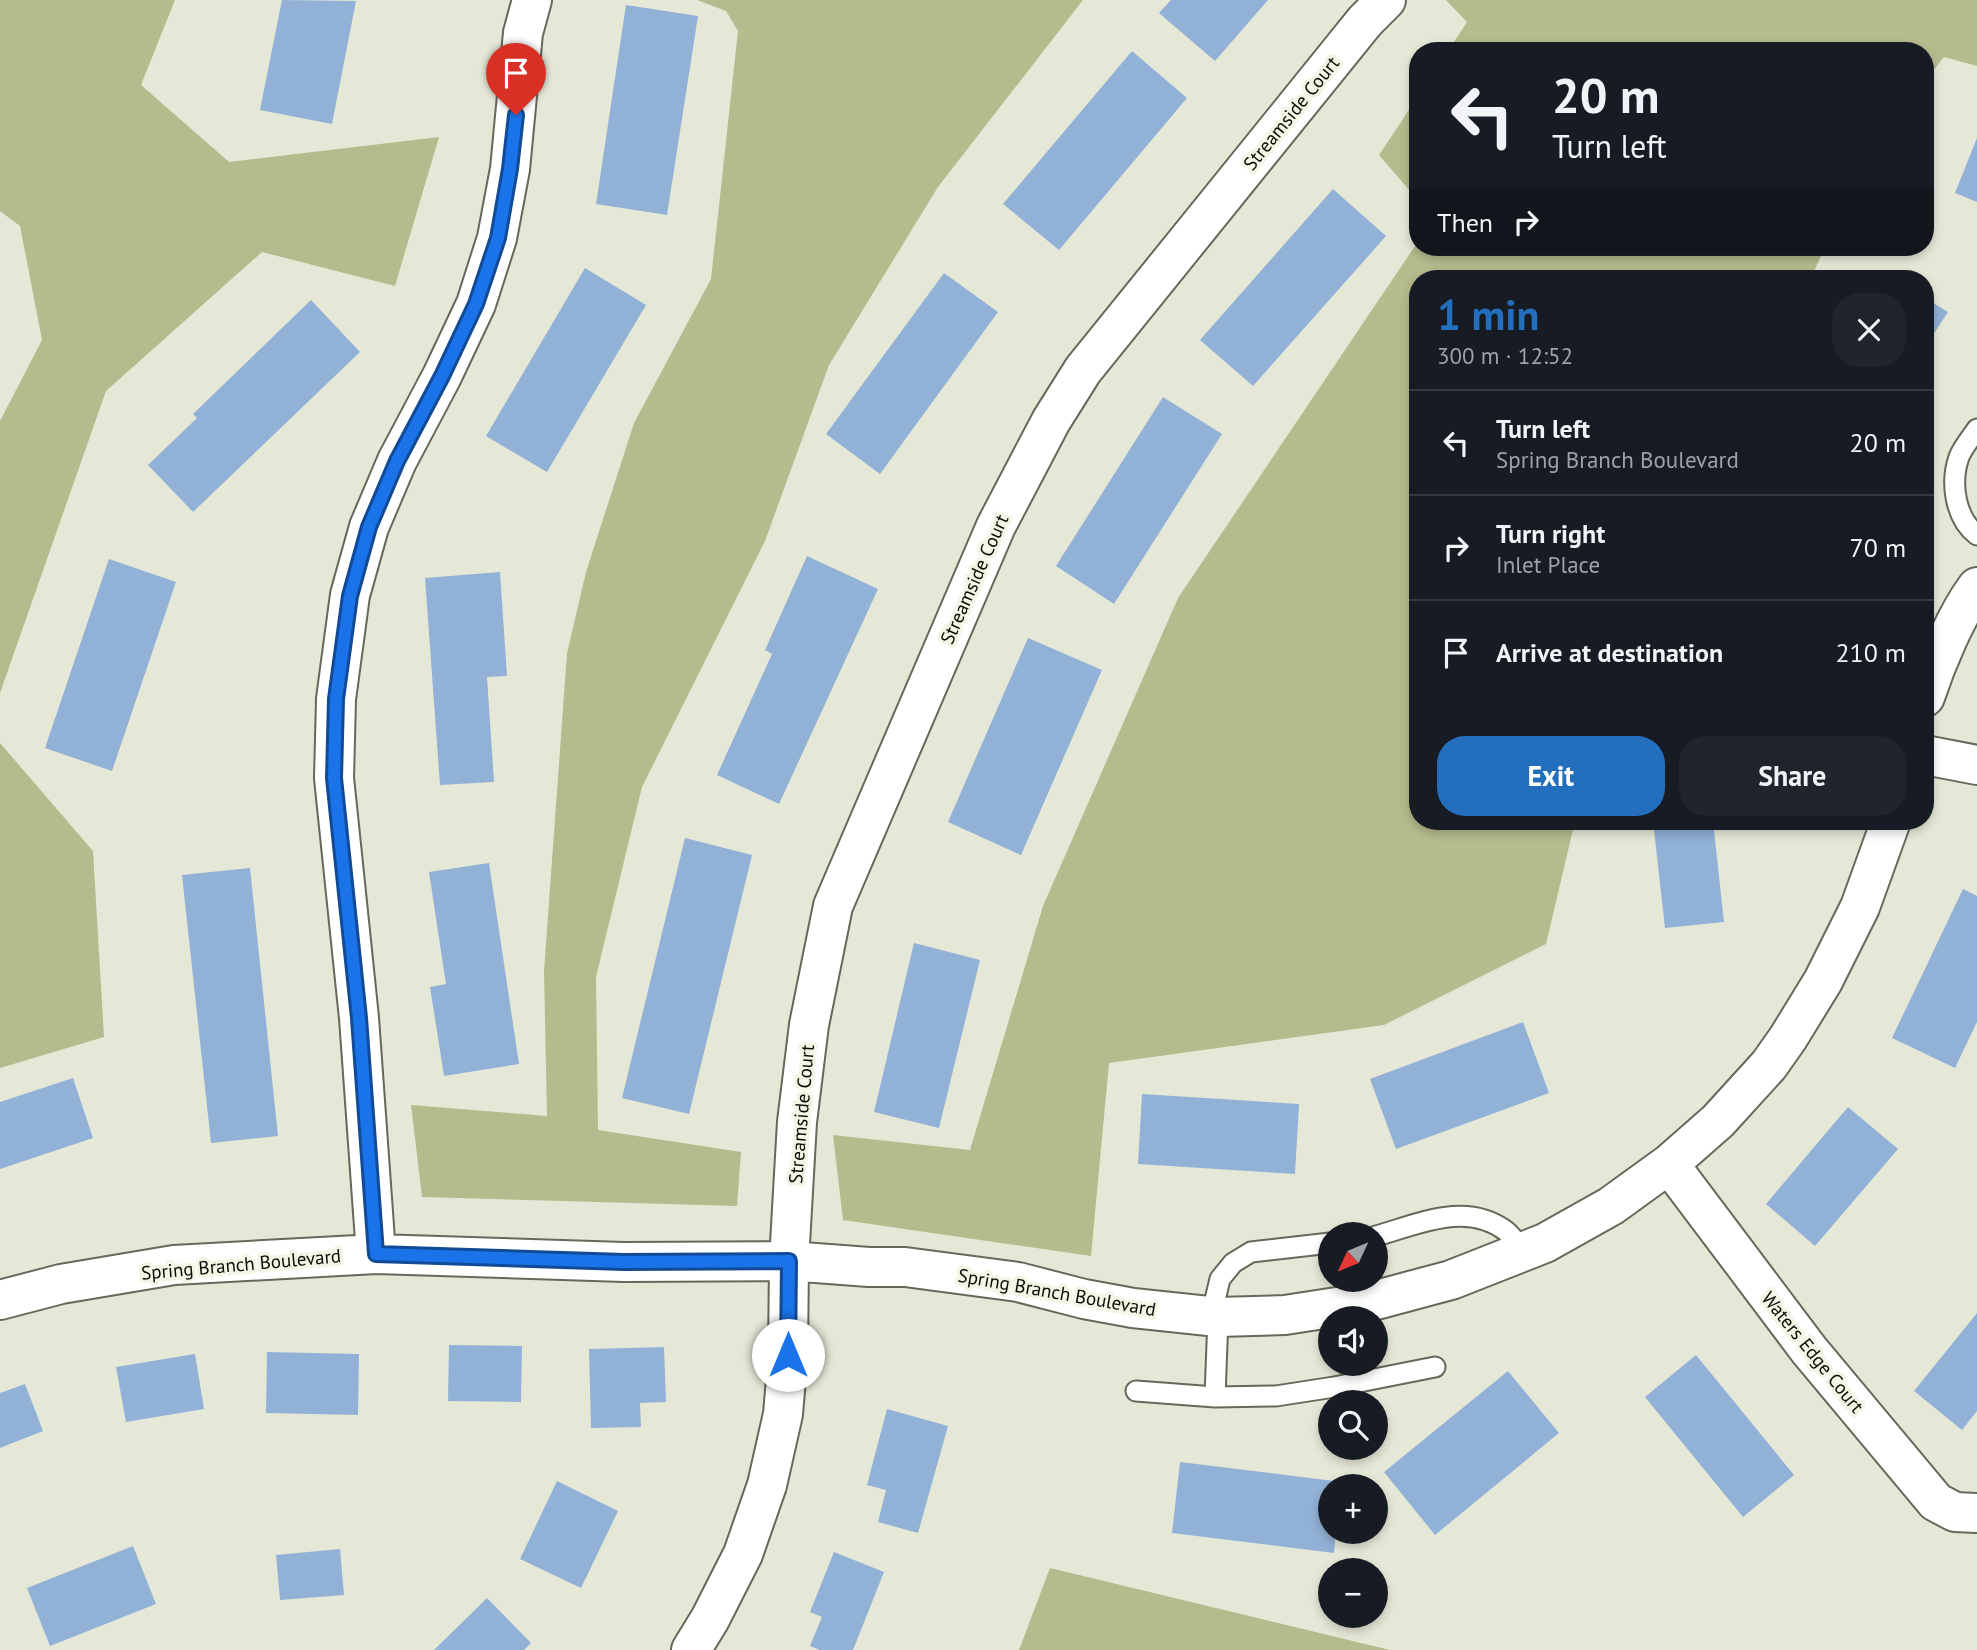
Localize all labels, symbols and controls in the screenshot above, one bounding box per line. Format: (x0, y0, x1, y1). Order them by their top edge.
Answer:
pin (486, 43, 546, 115)
street label: Streamside Court (1238, 51, 1345, 175)
icon: arrive (497, 54, 535, 92)
text: 20 m (1552, 63, 1659, 127)
icon: left (1437, 70, 1528, 161)
text: Turn left (1552, 125, 1667, 167)
icon: right (1507, 203, 1545, 241)
text: Then (1437, 206, 1493, 239)
text: 1 min (1437, 287, 1539, 342)
button: close (1832, 293, 1906, 367)
text: 300 m · 12:52 (1437, 341, 1573, 370)
text: Turn left (1496, 412, 1590, 445)
icon: left (1437, 424, 1475, 462)
text: 20 m (1850, 426, 1906, 459)
text: Spring Branch Boulevard (1496, 445, 1739, 474)
street label: Streamside Court (935, 510, 1014, 648)
text: Turn right (1496, 517, 1605, 550)
icon: right (1437, 529, 1475, 567)
text: 70 m (1850, 531, 1906, 564)
text: Inlet Place (1496, 550, 1600, 579)
icon: arrive (1437, 634, 1475, 672)
text: Arrive at destination (1496, 636, 1723, 669)
text: 210 m (1835, 636, 1906, 669)
button: Exit (1437, 736, 1665, 816)
button: Share (1679, 736, 1906, 816)
street label: Streamside Court (783, 1043, 819, 1185)
north arrow (1318, 1222, 1388, 1292)
map controls (1318, 1222, 1388, 1628)
street label: Spring Branch Boulevard (140, 1243, 342, 1285)
street label: Spring Branch Boulevard (956, 1263, 1158, 1321)
street label: Waters Edge Court (1757, 1286, 1870, 1418)
button: sound (1318, 1306, 1388, 1376)
position arrow (751, 1318, 825, 1392)
button: search (1318, 1390, 1388, 1460)
button: + (1318, 1474, 1388, 1544)
button: − (1318, 1558, 1388, 1628)

